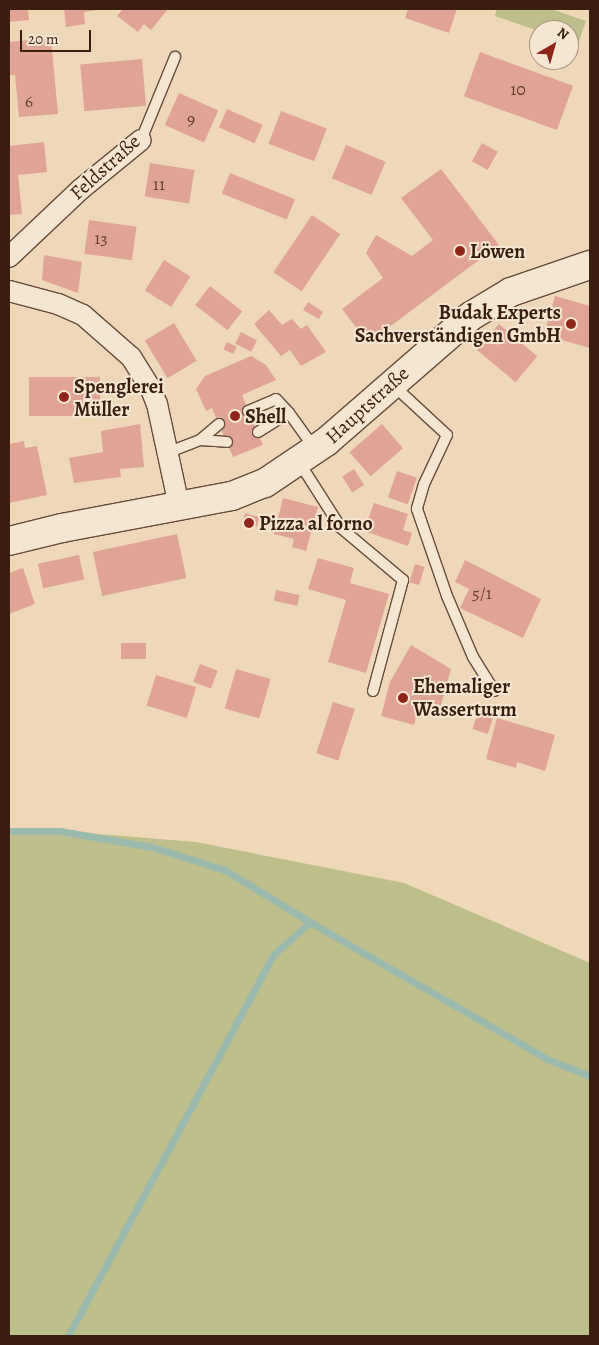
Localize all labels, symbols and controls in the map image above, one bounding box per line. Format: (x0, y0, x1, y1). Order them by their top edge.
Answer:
scale bar (22, 20, 94, 52)
north arrow (529, 20, 579, 70)
text: N (553, 23, 573, 44)
text: 20 m (28, 29, 59, 49)
house number: 10 (510, 78, 526, 100)
house number: 6 (25, 90, 33, 112)
house number: 9 (187, 108, 195, 130)
street label: Feldstraße (65, 129, 145, 205)
house number: 11 (153, 173, 165, 195)
house number: 13 (94, 227, 108, 249)
place label: Löwen (470, 239, 525, 263)
marker: Löwen (454, 245, 466, 257)
place label: Budak Experts Sachverständigen GmbH (355, 300, 561, 347)
marker: Budak Experts Sachverständigen GmbH (565, 318, 577, 330)
street label: Hauptstraße (320, 361, 414, 449)
place label: Spenglerei Müller (74, 374, 164, 421)
marker: Spenglerei Müller (58, 391, 70, 403)
place label: Shell (245, 404, 286, 428)
marker: Shell (229, 410, 241, 422)
place label: Pizza al forno (259, 511, 373, 535)
marker: Pizza al forno (243, 517, 255, 529)
house number: 5/1 (472, 582, 492, 604)
place label: Ehemaliger Wasserturm (413, 674, 517, 721)
marker: Ehemaliger Wasserturm (397, 692, 409, 704)

